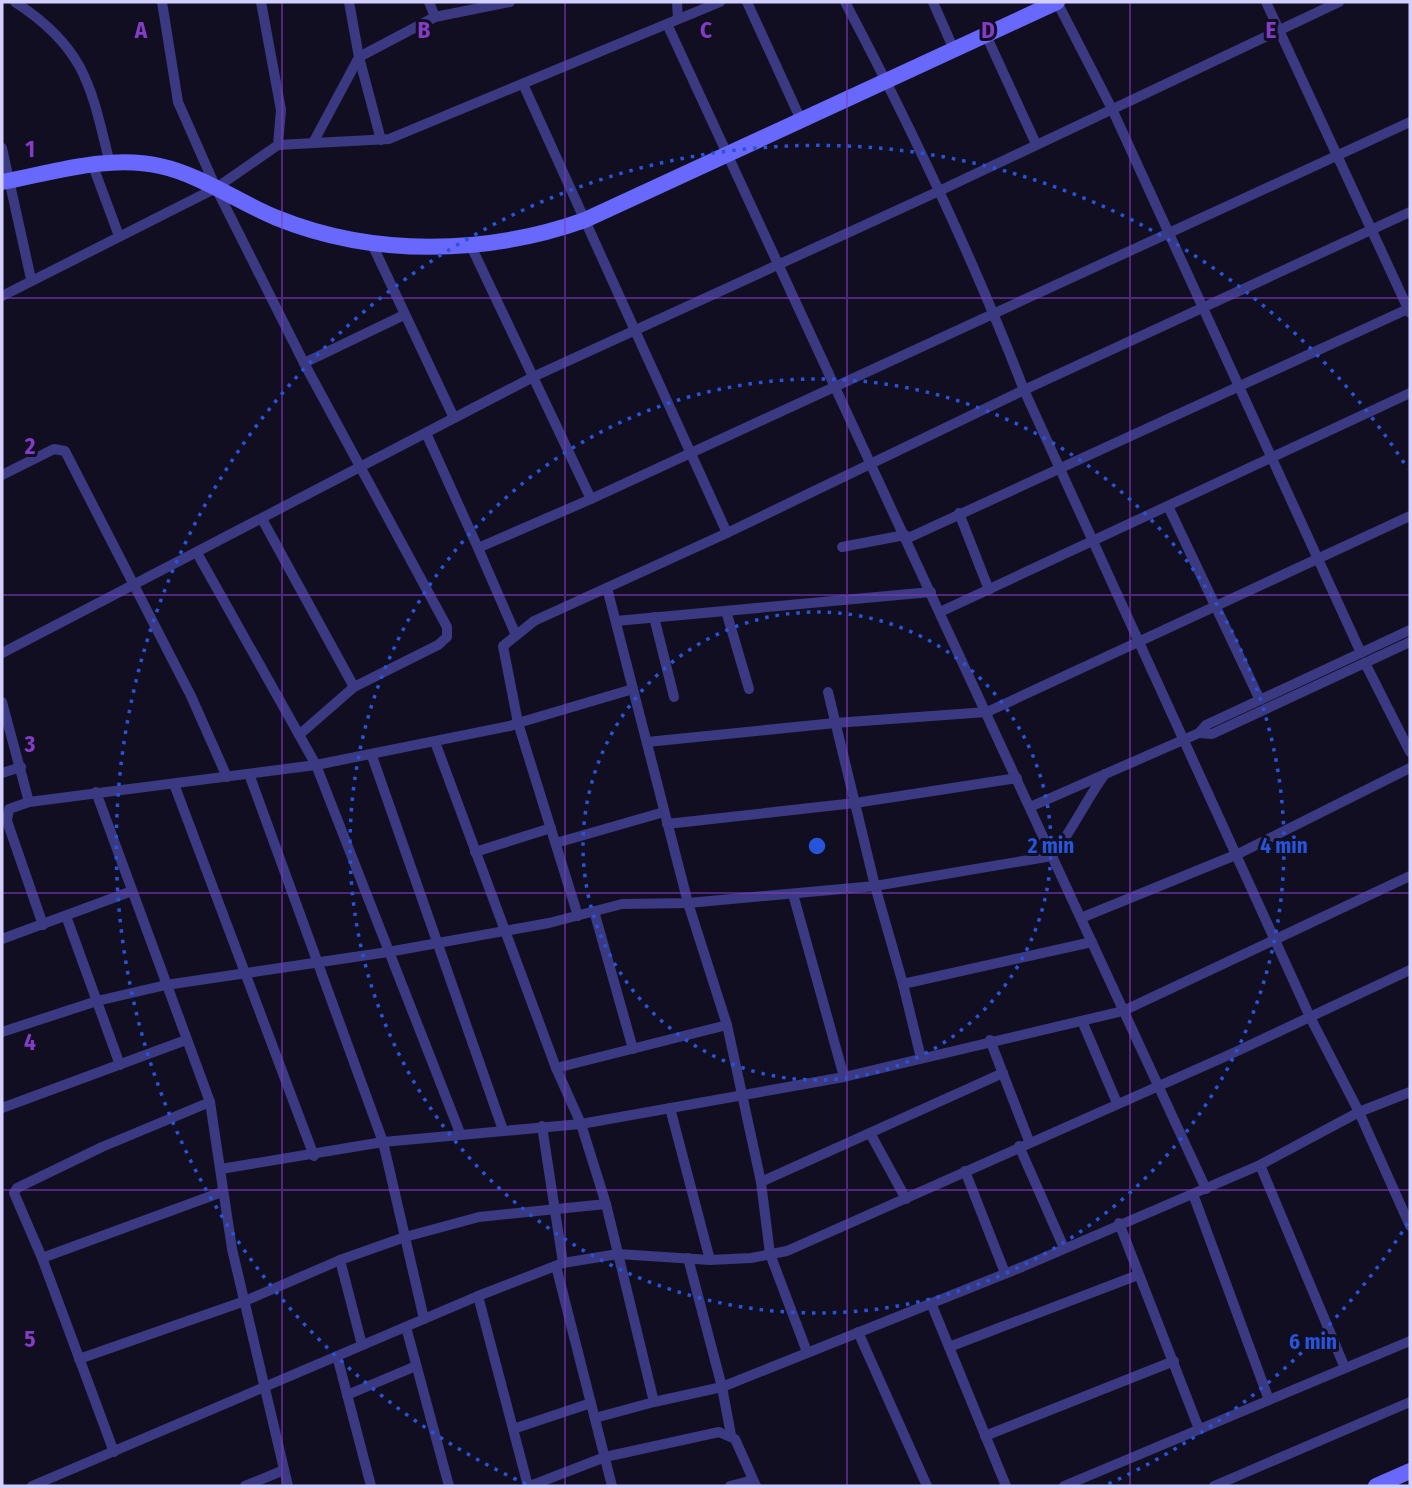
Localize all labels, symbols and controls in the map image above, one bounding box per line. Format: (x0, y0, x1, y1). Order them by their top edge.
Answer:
text: A (134, 16, 148, 44)
text: B (418, 16, 431, 44)
text: C (700, 16, 712, 44)
text: D (981, 16, 995, 44)
text: E (1266, 16, 1277, 44)
text: 1 (25, 135, 35, 163)
text: 2 (24, 432, 36, 460)
text: 3 (24, 730, 36, 758)
text: 2 min (1027, 833, 1074, 859)
text: 4 min (1260, 833, 1308, 859)
centre of rings (805, 834, 829, 858)
text: 4 (24, 1028, 36, 1056)
text: 5 (24, 1325, 36, 1353)
text: 6 min (1289, 1329, 1337, 1355)

